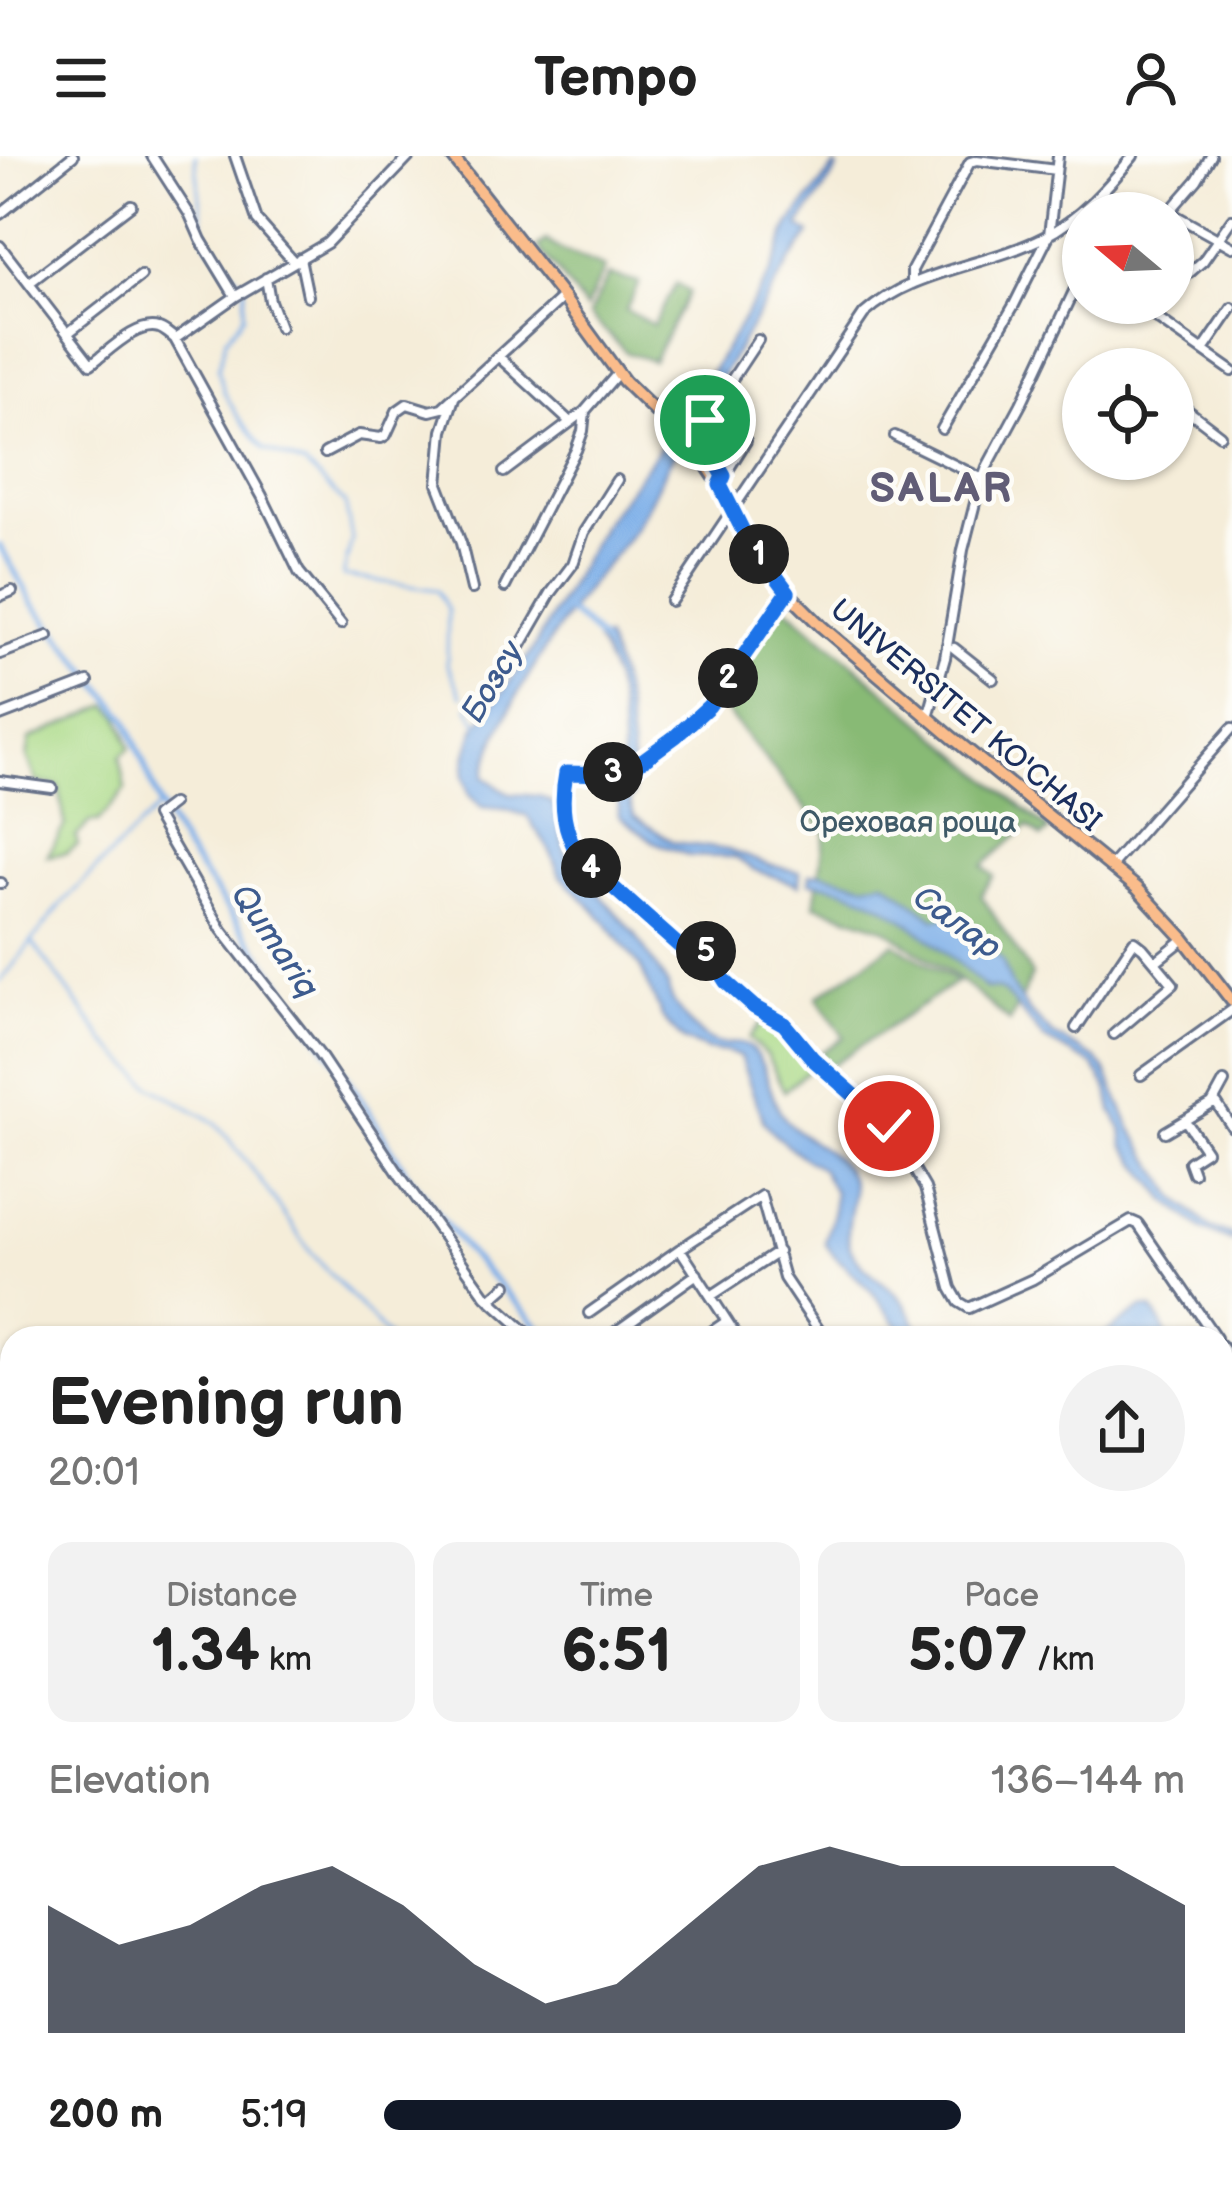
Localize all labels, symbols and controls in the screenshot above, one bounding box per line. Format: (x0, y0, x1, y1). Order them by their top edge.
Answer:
icon: menu (48, 45, 114, 111)
icon: person (1118, 45, 1184, 111)
text: Tempo (534, 46, 698, 111)
north arrow (1062, 192, 1194, 324)
map controls (1062, 192, 1194, 480)
button: locate (1062, 348, 1194, 480)
pin (654, 369, 756, 471)
icon: arrive (672, 387, 738, 453)
district label: SALAR (870, 464, 1014, 515)
pin: 1 (729, 524, 789, 584)
text: 1 (752, 534, 766, 574)
street label: UNIVERSITET KO'CHASI (823, 592, 1108, 840)
water label: Бозсу (453, 633, 533, 730)
pin: 2 (698, 648, 758, 708)
text: 2 (718, 658, 738, 698)
pin: 3 (583, 742, 643, 802)
text: 3 (603, 752, 623, 792)
park label: Ореховая роща (799, 805, 1017, 841)
pin: 4 (561, 838, 621, 898)
text: 4 (581, 848, 601, 888)
water label: Qumariq (222, 877, 327, 1006)
water label: Салар (905, 877, 1009, 968)
pin: 5 (676, 921, 736, 981)
text: 5 (696, 931, 716, 971)
pin (838, 1075, 940, 1177)
icon: check (856, 1093, 922, 1159)
text: Evening run (48, 1365, 404, 1444)
button: share (1059, 1365, 1185, 1491)
text: 20:01 (48, 1450, 140, 1497)
text: Distance (166, 1576, 297, 1616)
text: Time (580, 1576, 653, 1616)
text: Pace (964, 1576, 1039, 1616)
text: 1.34 (151, 1616, 260, 1688)
text: 6:51 (561, 1616, 672, 1688)
text: 5:07 (908, 1616, 1028, 1688)
text: km (260, 1640, 312, 1680)
text: /km (1028, 1640, 1095, 1680)
text: Elevation (48, 1758, 211, 1805)
text: 136–144 m (991, 1758, 1185, 1805)
text: 200 m (48, 2092, 163, 2139)
text: 5:19 (240, 2092, 308, 2139)

